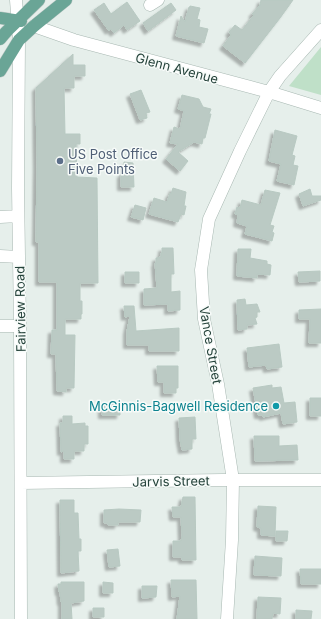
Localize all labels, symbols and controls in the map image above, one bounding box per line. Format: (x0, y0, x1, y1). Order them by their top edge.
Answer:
street label: Glenn Avenue (134, 49, 220, 87)
place label: US Post Office Five Points (68, 146, 158, 177)
marker: US Post Office Five Points (55, 156, 65, 166)
street label: Fairview Road (11, 266, 29, 352)
street label: Vance Street (196, 305, 226, 385)
place label: McGinnis-Bagwell Residence (89, 398, 268, 414)
marker: McGinnis-Bagwell Residence (271, 401, 281, 411)
street label: Jarvis Street (132, 472, 210, 490)

